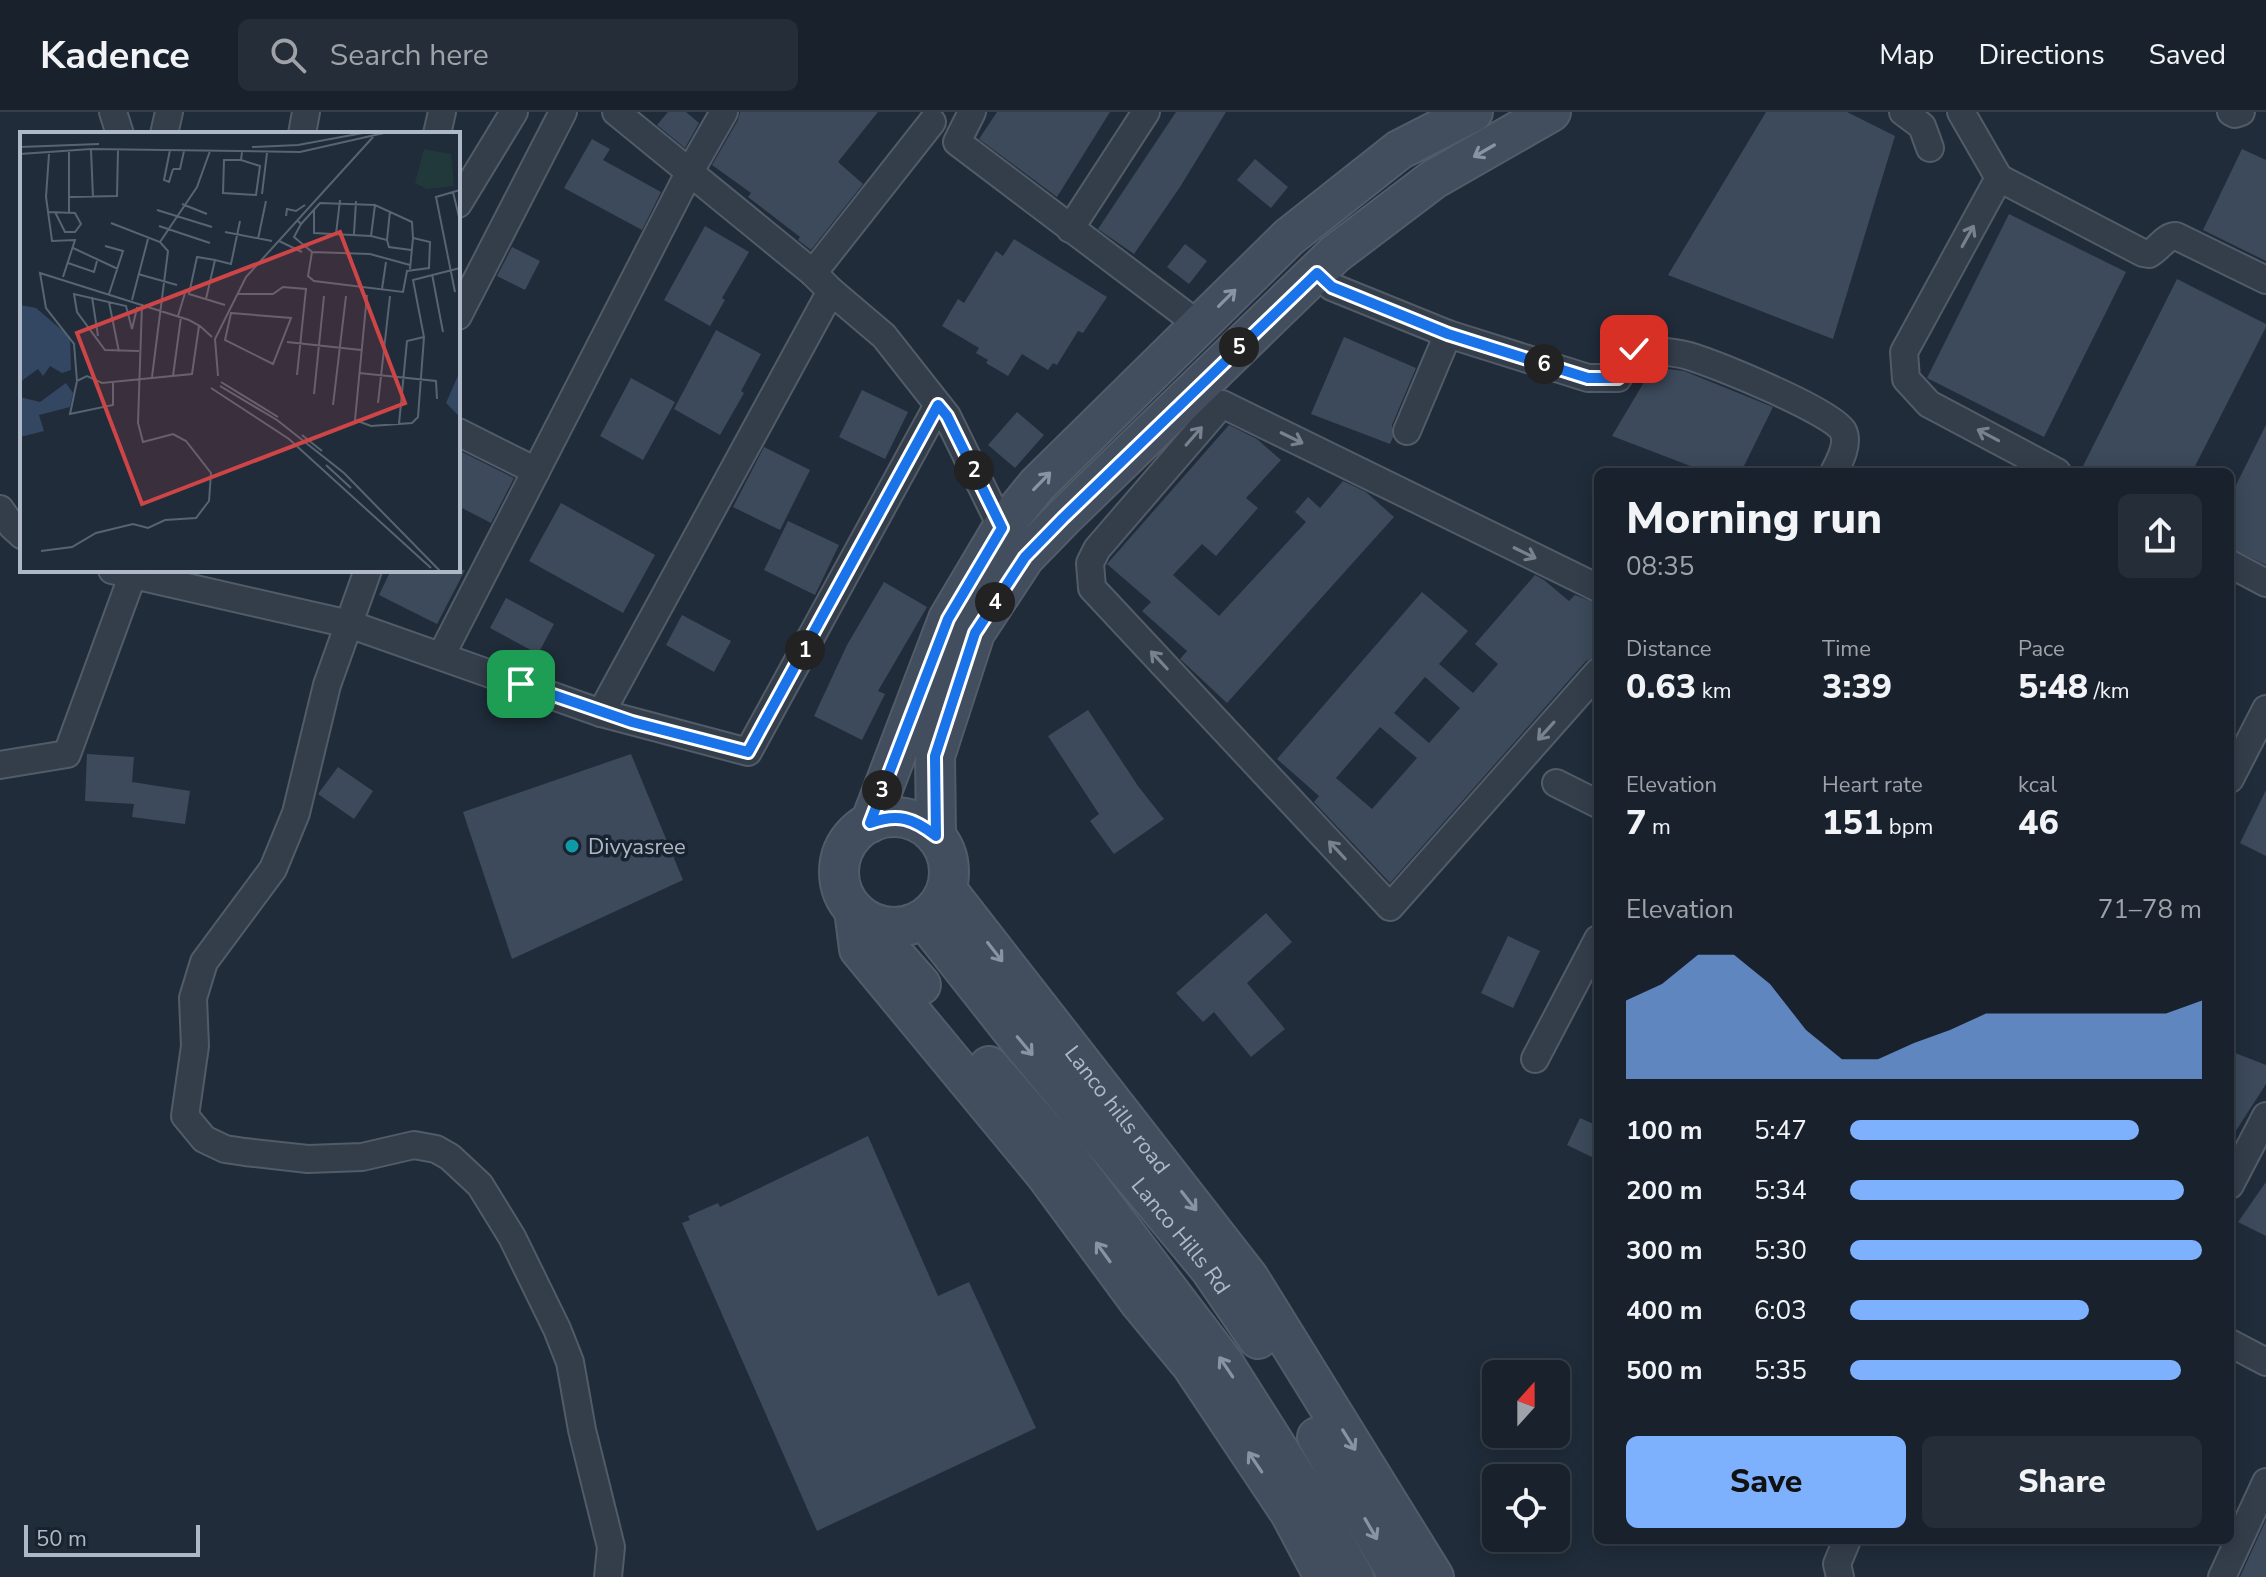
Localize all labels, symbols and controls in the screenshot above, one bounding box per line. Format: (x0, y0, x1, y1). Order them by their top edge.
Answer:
search box (238, 19, 798, 91)
text: Kadence (40, 30, 190, 81)
icon: search (266, 33, 310, 77)
text: Search here (330, 35, 489, 76)
text: Map (1879, 36, 1934, 74)
text: Directions (1978, 36, 2105, 74)
text: Saved (2149, 36, 2226, 74)
inset map (20, 132, 460, 572)
one-way arrow (1472, 144, 1496, 159)
one-way arrow (1960, 225, 1976, 248)
one-way arrow (1217, 289, 1236, 308)
pin (1600, 315, 1668, 383)
pin: 5 (1219, 327, 1259, 367)
icon: check (1612, 327, 1656, 371)
text: 5 (1232, 332, 1246, 362)
pin: 6 (1524, 344, 1564, 384)
text: 6 (1537, 349, 1551, 379)
one-way arrow (1185, 426, 1203, 447)
one-way arrow (1977, 427, 2000, 443)
one-way arrow (1280, 431, 1304, 446)
pin: 2 (954, 450, 994, 490)
text: 2 (967, 455, 981, 485)
one-way arrow (1033, 471, 1052, 491)
text: Morning run (1626, 489, 1882, 549)
button: share (2118, 494, 2202, 578)
one-way arrow (1513, 545, 1537, 561)
text: 08:35 (1626, 549, 1694, 584)
pin: 4 (975, 582, 1015, 622)
text: 4 (988, 587, 1002, 617)
pin: 1 (785, 630, 825, 670)
text: Distance (1626, 634, 1711, 664)
text: Time (1822, 634, 1871, 664)
text: Pace (2018, 634, 2065, 664)
text: 1 (798, 635, 812, 665)
pin (487, 650, 555, 718)
one-way arrow (1150, 650, 1169, 670)
icon: arrive (499, 662, 543, 706)
text: 0.63 (1626, 664, 1696, 710)
text: 3:39 (1822, 664, 1892, 710)
text: 5:48 (2018, 664, 2088, 710)
text: km (1696, 676, 1732, 706)
text: /km (2088, 676, 2130, 706)
one-way arrow (1538, 720, 1556, 740)
pin: 3 (862, 770, 902, 810)
text: Elevation (1626, 770, 1717, 800)
text: Heart rate (1822, 770, 1923, 800)
text: kcal (2018, 770, 2057, 800)
text: 3 (875, 775, 889, 805)
text: 7 (1626, 800, 1646, 846)
text: 151 (1822, 800, 1883, 846)
text: 46 (2018, 800, 2059, 846)
text: m (1646, 812, 1671, 842)
text: bpm (1883, 812, 1933, 842)
place label: Divyasree (588, 832, 686, 862)
marker: Divyasree (563, 837, 581, 855)
one-way arrow (1327, 840, 1346, 860)
text: Elevation (1626, 892, 1734, 927)
text: 71–78 m (2098, 892, 2202, 927)
one-way arrow (986, 940, 1003, 962)
one-way arrow (1016, 1035, 1034, 1056)
street label: Lanco hills road (1057, 1040, 1176, 1180)
text: 100 m (1626, 1113, 1703, 1148)
text: 5:47 (1754, 1113, 1807, 1148)
street label: Lanco Hills Rd (1124, 1172, 1237, 1300)
text: 200 m (1626, 1173, 1703, 1208)
text: 5:34 (1754, 1173, 1807, 1208)
one-way arrow (1181, 1190, 1198, 1211)
text: 300 m (1626, 1233, 1703, 1268)
text: 5:30 (1754, 1233, 1807, 1268)
one-way arrow (1094, 1242, 1111, 1263)
text: 400 m (1626, 1293, 1703, 1328)
text: 6:03 (1754, 1293, 1807, 1328)
text: 500 m (1626, 1353, 1703, 1388)
text: 5:35 (1754, 1353, 1807, 1388)
one-way arrow (1218, 1356, 1234, 1379)
north arrow (1482, 1360, 1570, 1448)
map controls (1482, 1360, 1570, 1552)
one-way arrow (1341, 1428, 1357, 1451)
button: Save (1626, 1436, 1906, 1528)
button: Share (1922, 1436, 2202, 1528)
one-way arrow (1247, 1451, 1263, 1474)
button: locate (1482, 1464, 1570, 1552)
one-way arrow (1363, 1517, 1379, 1540)
scale bar (24, 1521, 200, 1557)
text: 50 m (36, 1524, 87, 1554)

